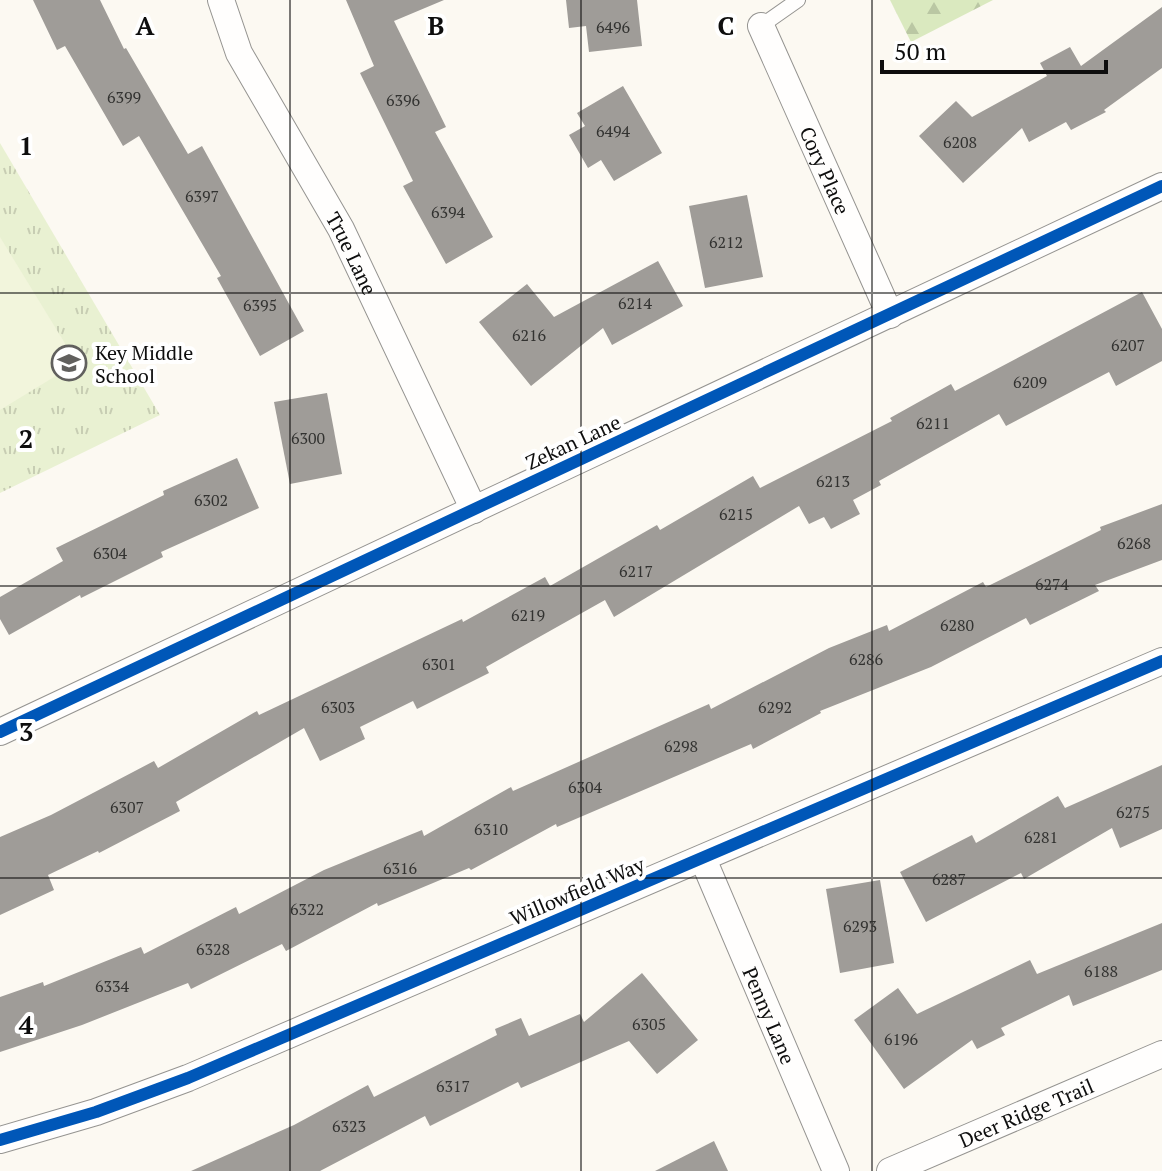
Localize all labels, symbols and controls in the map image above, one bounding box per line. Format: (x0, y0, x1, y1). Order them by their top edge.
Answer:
text: A (136, 8, 155, 42)
text: B (428, 8, 444, 42)
text: C (718, 8, 734, 42)
house number: 6496 (596, 16, 631, 38)
scale bar (882, 24, 1106, 74)
text: 50 m (894, 35, 946, 67)
house number: 6399 (107, 86, 141, 108)
house number: 6396 (386, 89, 421, 111)
house number: 6494 (596, 120, 631, 142)
street label: Cory Place (794, 122, 857, 219)
text: 1 (19, 128, 33, 162)
house number: 6208 (943, 131, 977, 153)
house number: 6397 (185, 185, 219, 207)
house number: 6394 (431, 201, 466, 223)
street label: True Lane (320, 207, 384, 299)
house number: 6212 (709, 231, 743, 253)
house number: 6214 (618, 292, 653, 314)
house number: 6395 (243, 294, 277, 316)
house number: 6216 (512, 324, 547, 346)
house number: 6207 (1111, 334, 1145, 356)
place label: Key Middle School (95, 339, 193, 389)
school or university icon: Key Middle School (50, 344, 88, 382)
house number: 6209 (1013, 371, 1047, 393)
street label: Zekan Lane (521, 408, 625, 476)
house number: 6211 (916, 412, 950, 434)
text: 2 (19, 421, 33, 455)
house number: 6300 (291, 427, 325, 449)
house number: 6213 (816, 470, 850, 492)
house number: 6302 (194, 489, 228, 511)
house number: 6215 (719, 503, 753, 525)
house number: 6268 (1117, 532, 1151, 554)
house number: 6304 (93, 542, 128, 564)
house number: 6217 (619, 560, 653, 582)
house number: 6274 (1035, 573, 1070, 595)
house number: 6219 (511, 604, 545, 626)
house number: 6280 (940, 614, 974, 636)
house number: 6286 (849, 648, 884, 670)
house number: 6301 (422, 653, 456, 675)
house number: 6303 (321, 696, 355, 718)
house number: 6292 (758, 696, 792, 718)
text: 3 (19, 714, 33, 748)
house number: 6298 (664, 735, 698, 757)
house number: 6304 (568, 776, 603, 798)
house number: 6307 (110, 796, 144, 818)
house number: 6275 (1116, 801, 1150, 823)
house number: 6310 (474, 818, 508, 840)
house number: 6281 (1024, 826, 1058, 848)
street label: Willowfield Way (506, 850, 649, 932)
house number: 6316 (383, 857, 418, 879)
house number: 6287 (932, 868, 966, 890)
house number: 6322 (290, 898, 324, 920)
house number: 6293 (843, 915, 877, 937)
house number: 6328 (196, 938, 230, 960)
house number: 6188 (1084, 960, 1118, 982)
street label: Penny Lane (737, 963, 802, 1068)
house number: 6334 (95, 975, 130, 997)
text: 4 (19, 1007, 34, 1041)
house number: 6305 (632, 1013, 666, 1035)
house number: 6196 (884, 1028, 919, 1050)
street label: Deer Ridge Trail (955, 1072, 1097, 1153)
house number: 6317 (436, 1075, 470, 1097)
house number: 6323 (332, 1115, 366, 1137)

